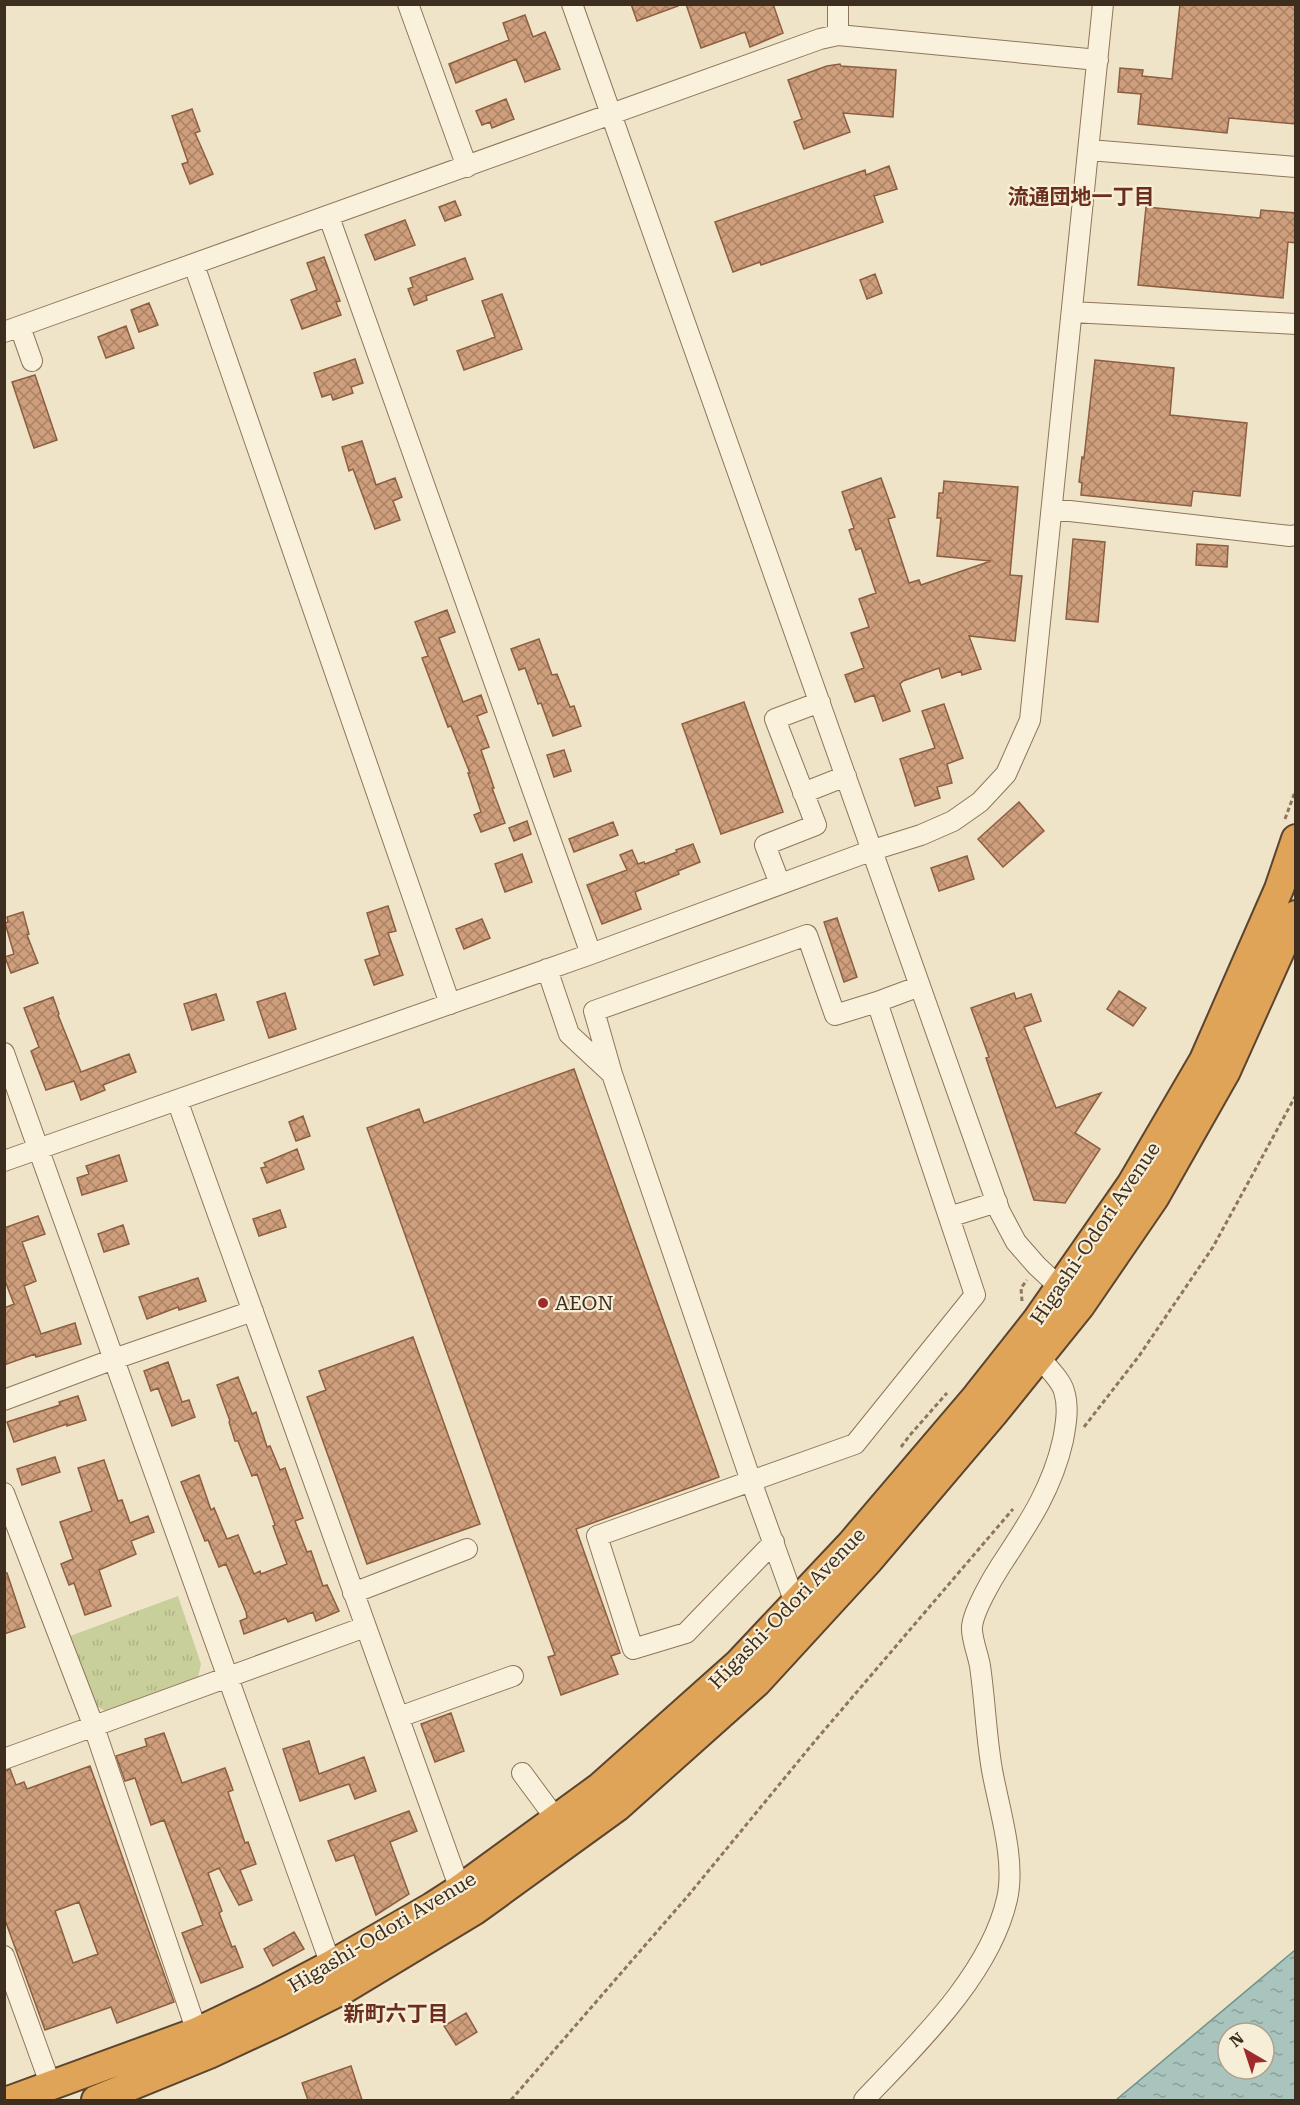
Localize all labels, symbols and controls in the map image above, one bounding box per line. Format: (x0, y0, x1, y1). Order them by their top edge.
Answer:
district label: 流通団地一丁目 (1008, 185, 1155, 209)
street label: Higashi-Odori Avenue (1025, 1137, 1165, 1329)
place label: AEON (555, 1291, 613, 1315)
marker: AEON (536, 1296, 550, 1310)
street label: Higashi-Odori Avenue (704, 1522, 870, 1694)
street label: Higashi-Odori Avenue (284, 1866, 480, 1998)
district label: 新町六丁目 (344, 2002, 449, 2026)
north arrow (1216, 2021, 1276, 2081)
text: N (1226, 2028, 1248, 2051)

